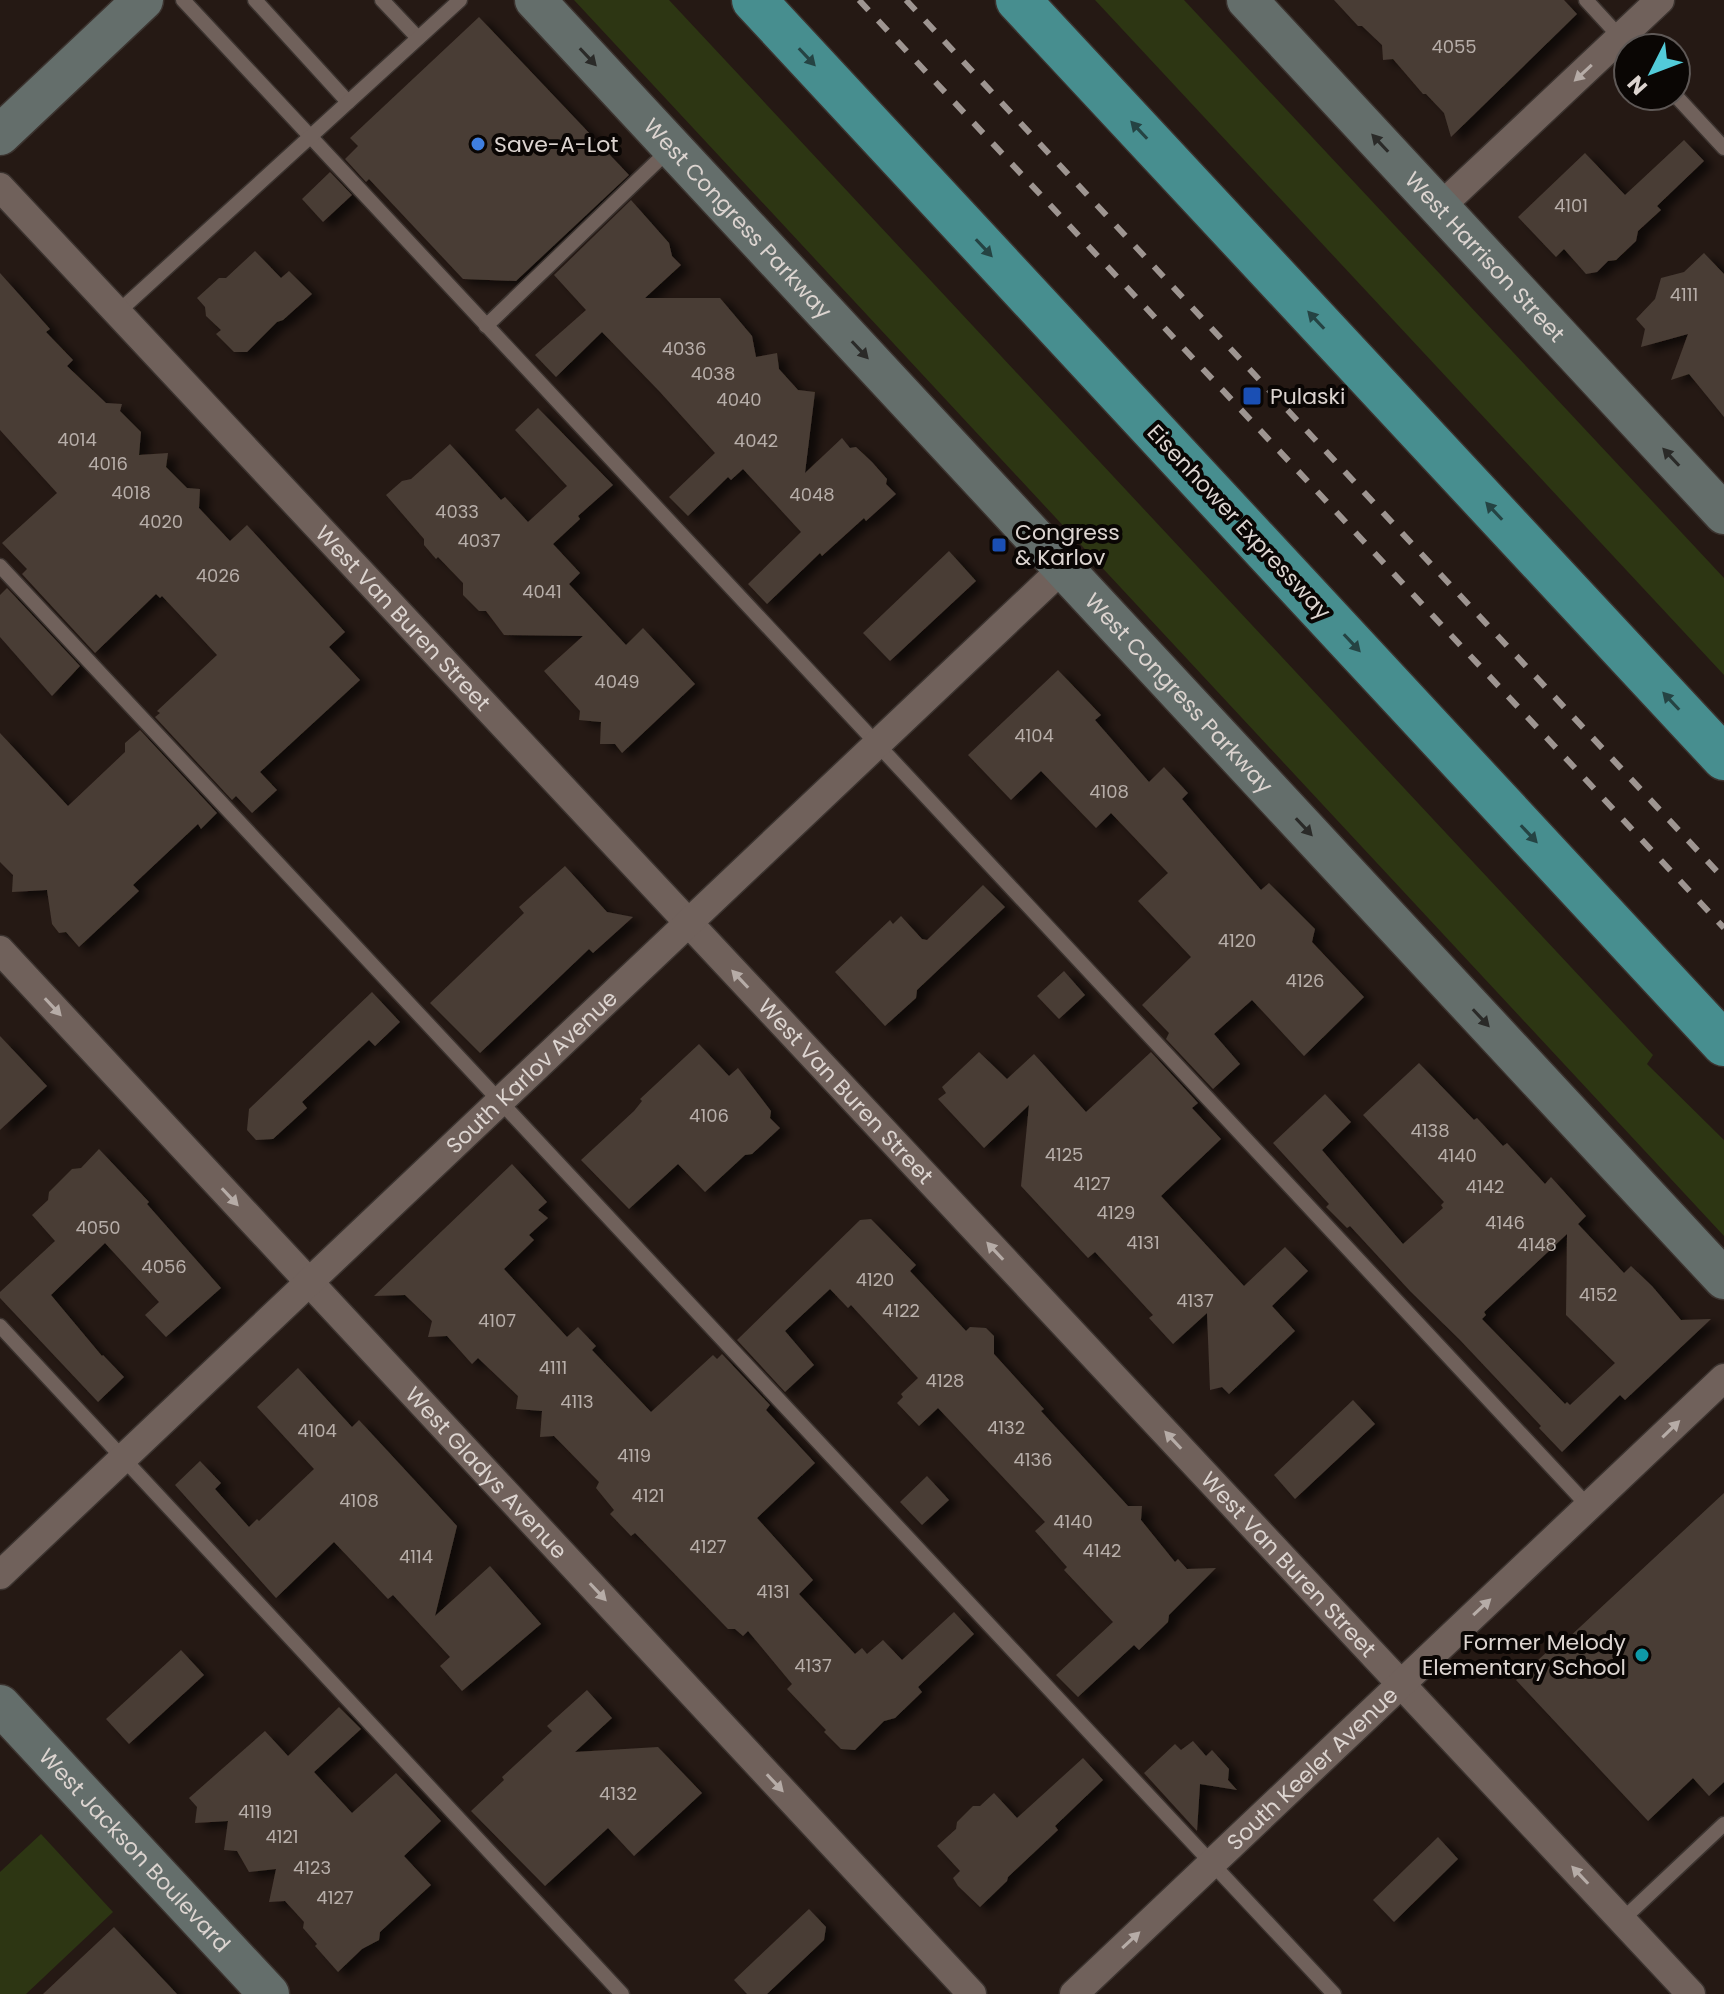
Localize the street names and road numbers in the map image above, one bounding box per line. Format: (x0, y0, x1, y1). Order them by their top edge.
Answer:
street label: West Congress Parkway (637, 111, 839, 326)
street label: West Harrison Street (1398, 164, 1572, 349)
street label: Eisenhower Expressway (1140, 418, 1338, 627)
street label: West Van Buren Street (308, 518, 498, 717)
street label: West Congress Parkway (1078, 586, 1281, 800)
street label: South Karlov Avenue (439, 983, 624, 1160)
street label: West Van Buren Street (751, 991, 941, 1191)
street label: West Gladys Avenue (398, 1380, 575, 1566)
street label: West Van Buren Street (1194, 1464, 1383, 1664)
street label: South Keeler Avenue (1220, 1680, 1405, 1857)
street label: West Jackson Boulevard (32, 1741, 238, 1959)

